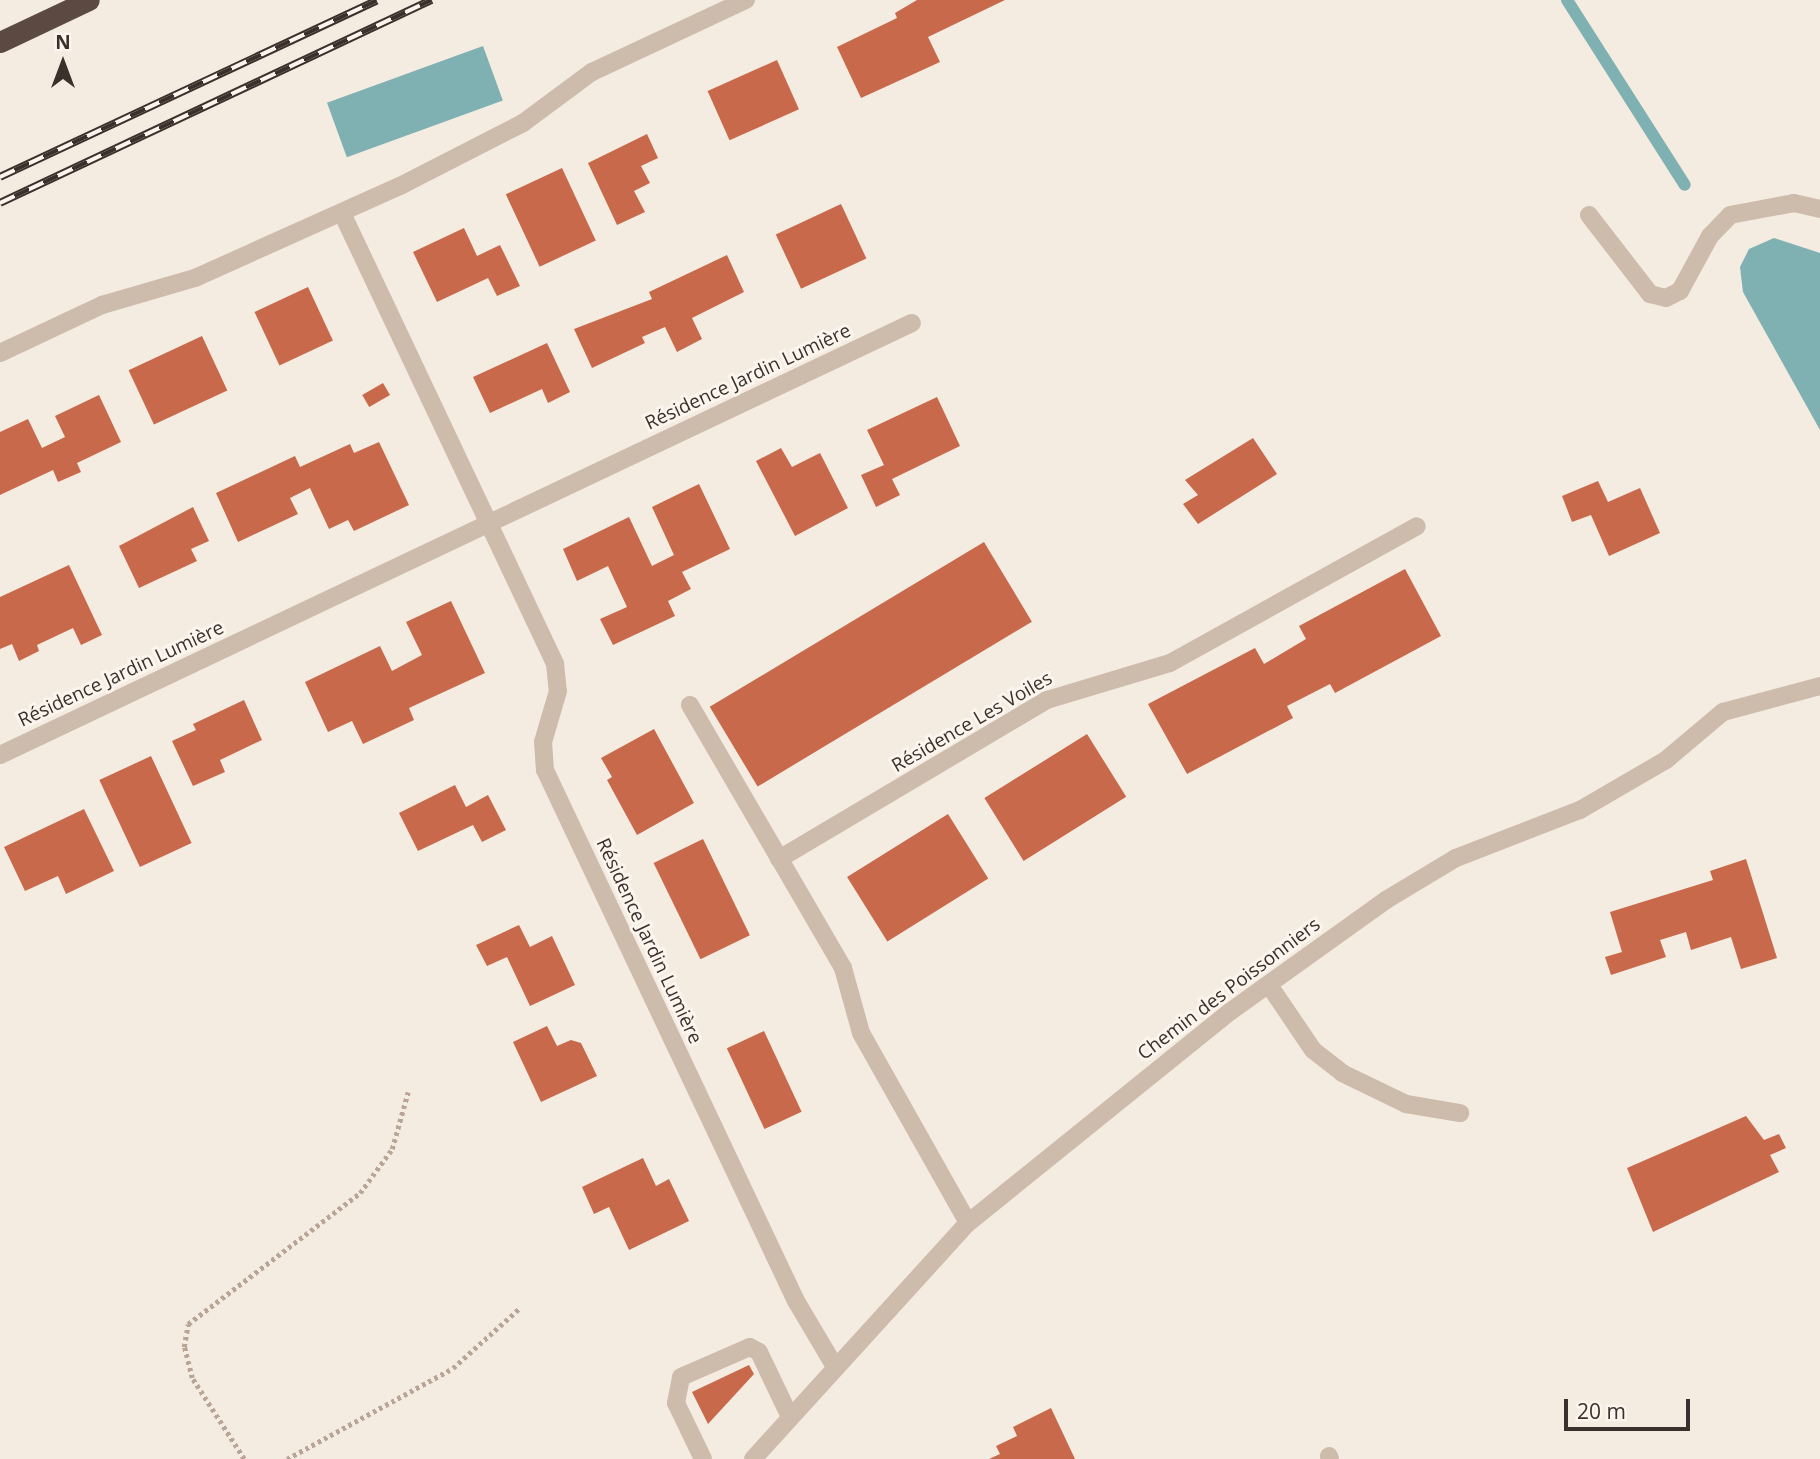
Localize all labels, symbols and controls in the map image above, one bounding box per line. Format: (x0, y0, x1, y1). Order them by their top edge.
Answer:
north arrow (28, 28, 98, 98)
text: N (55, 29, 71, 55)
street label: Résidence Jardin Lumière (641, 319, 855, 435)
street label: Résidence Jardin Lumière (14, 616, 228, 732)
street label: Résidence Les Voiles (888, 667, 1056, 777)
street label: Résidence Jardin Lumière (591, 834, 707, 1048)
street label: Chemin des Poissonniers (1133, 913, 1325, 1065)
scale bar (1568, 1386, 1694, 1430)
text: 20 m (1577, 1397, 1626, 1425)

